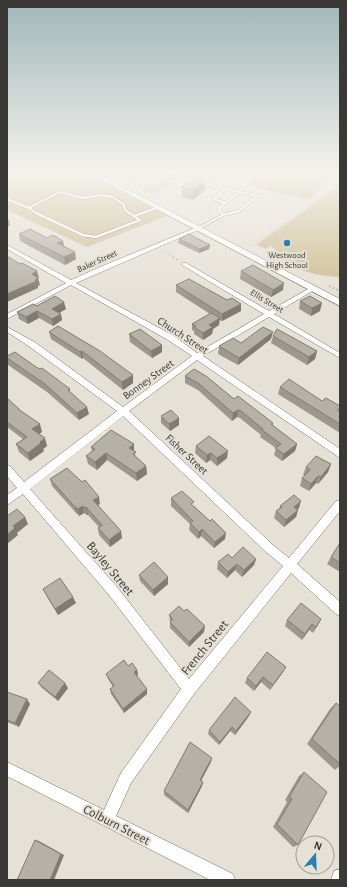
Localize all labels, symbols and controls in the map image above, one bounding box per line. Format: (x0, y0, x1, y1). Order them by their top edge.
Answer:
marker: Westwood High School (282, 238, 292, 248)
street label: Baker Street (76, 249, 119, 274)
place label: Westwood High School (266, 251, 308, 270)
street label: Ellis Street (249, 288, 285, 315)
street label: Church Street (155, 315, 211, 356)
street label: Bonney Street (121, 357, 176, 401)
street label: Fisher Street (163, 432, 210, 477)
street label: Bayley Street (84, 540, 136, 598)
street label: French Street (179, 618, 231, 678)
street label: Colburn Street (81, 803, 152, 848)
north arrow (295, 835, 335, 875)
text: N (313, 840, 324, 852)

